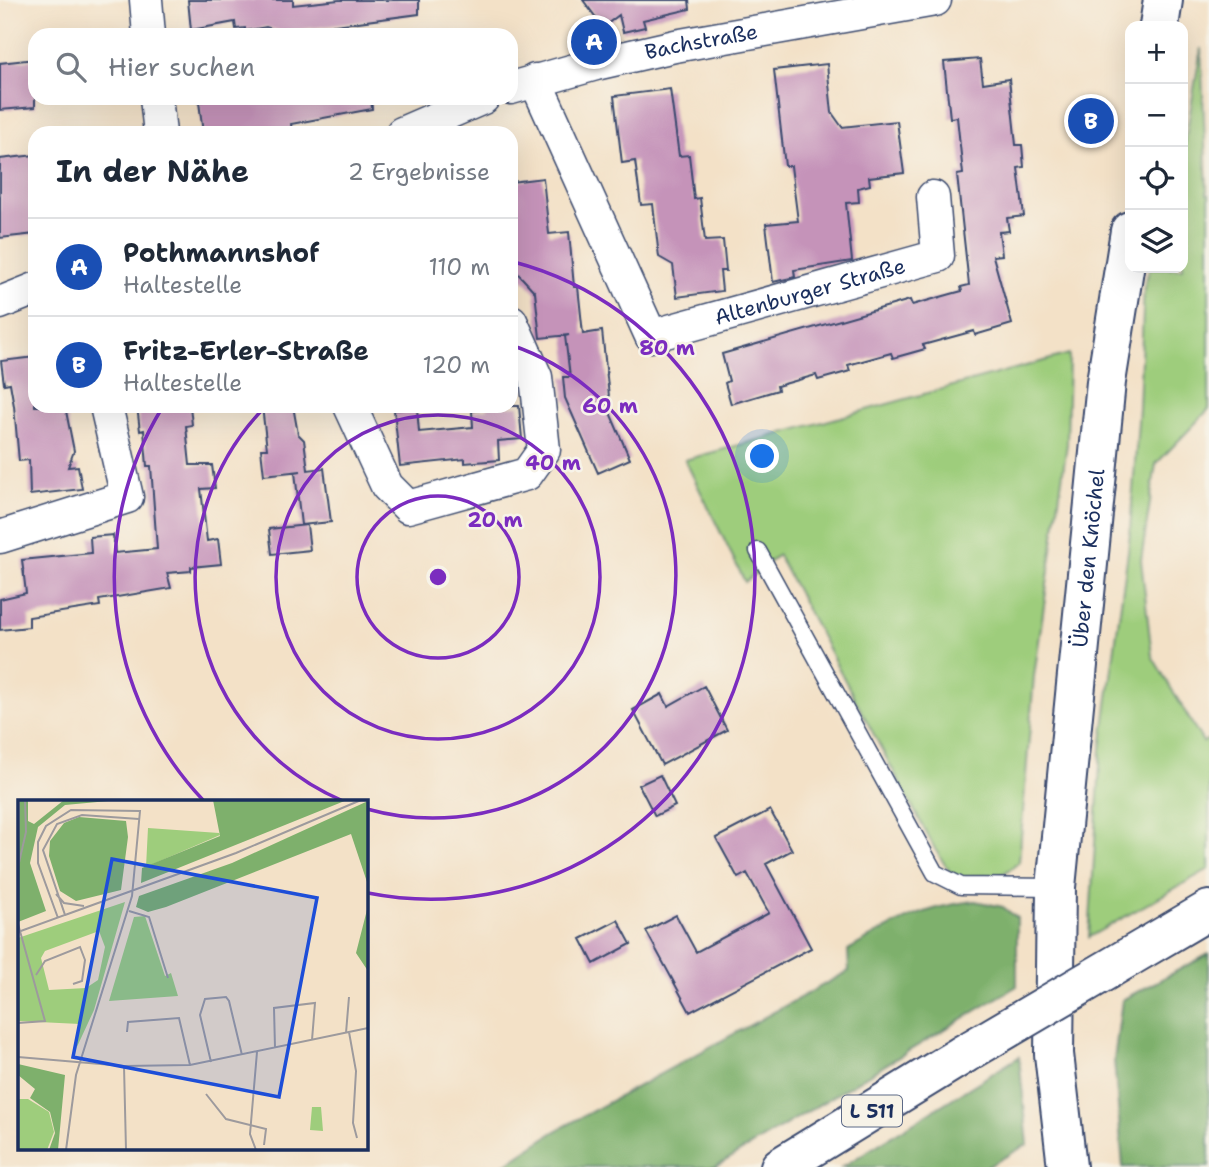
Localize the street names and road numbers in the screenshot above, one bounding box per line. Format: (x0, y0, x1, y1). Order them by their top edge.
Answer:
street label: Bachstraße (642, 18, 760, 66)
street label: Altenburger Straße (711, 252, 909, 332)
street label: Über den Knöchel (1066, 467, 1111, 649)
road number: L 511 (842, 1096, 902, 1126)

